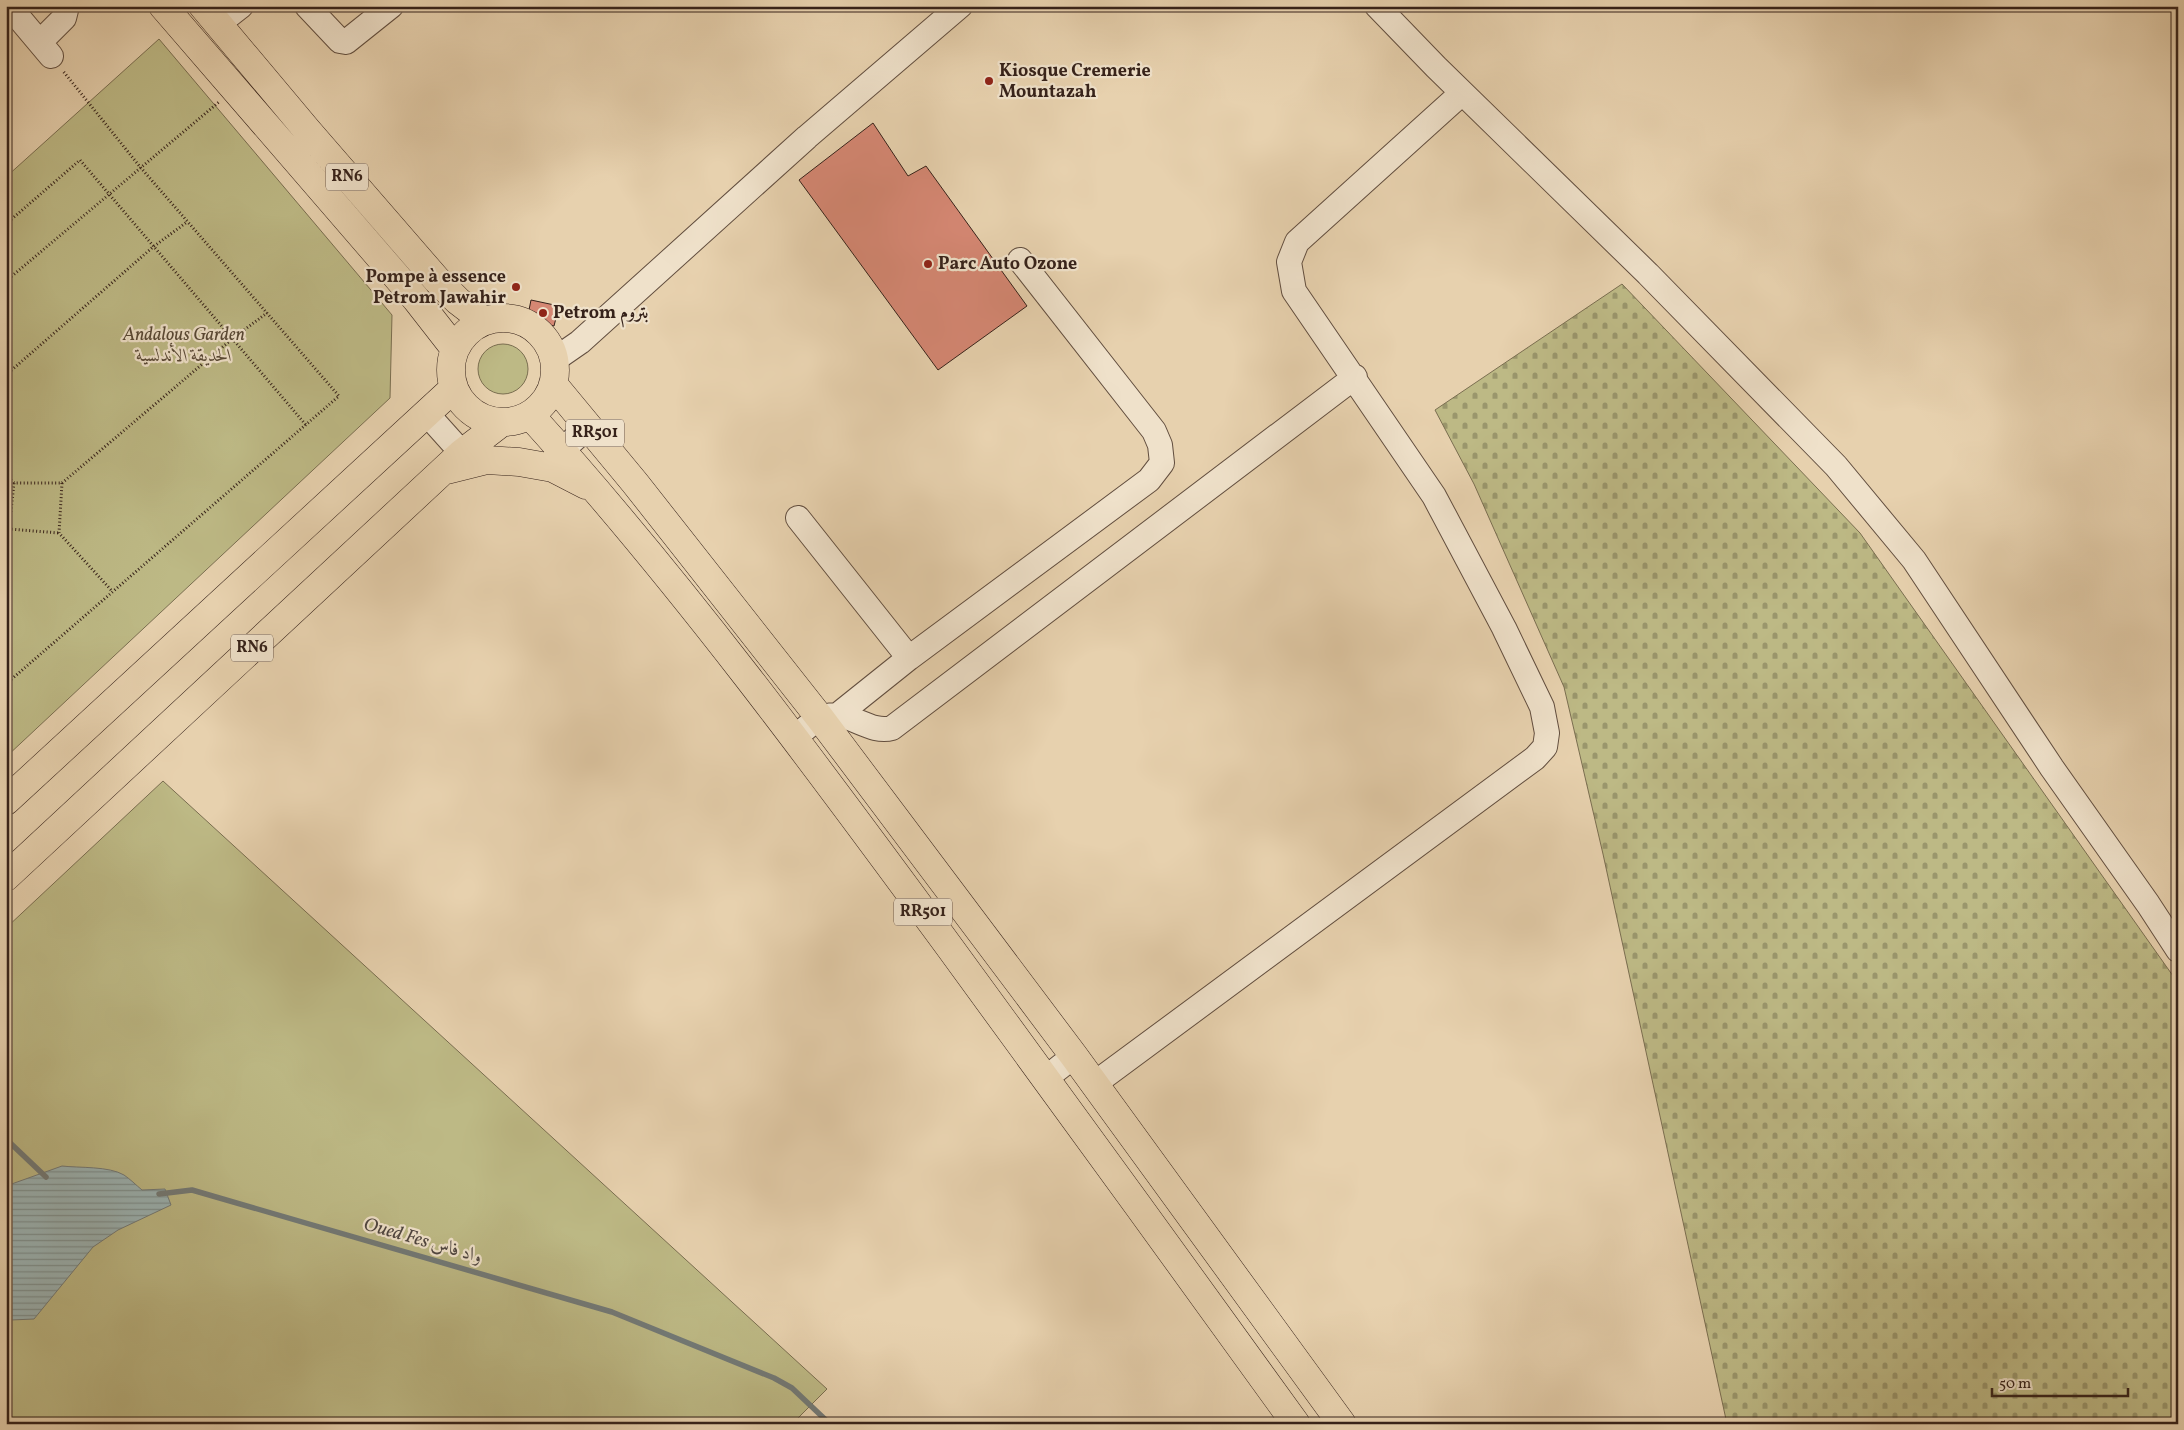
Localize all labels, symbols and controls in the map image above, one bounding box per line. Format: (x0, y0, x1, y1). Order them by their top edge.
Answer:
place label: Kiosque Cremerie Mountazah (999, 59, 1151, 105)
marker: Kiosque Cremerie Mountazah (983, 75, 995, 87)
road number: RN6 (326, 163, 368, 190)
place label: Parc Auto Ozone (938, 252, 1077, 277)
marker: Parc Auto Ozone (922, 258, 934, 270)
place label: Pompe à essence Petrom Jawahir (365, 265, 506, 311)
marker: Pompe à essence Petrom Jawahir (510, 281, 522, 293)
place label: Petrom بتروم (553, 301, 649, 328)
marker: Petrom بتروم (537, 307, 549, 319)
park label: Andalous Garden الحديقة الأندلسية (122, 323, 245, 369)
road number: RR501 (566, 419, 624, 446)
road number: RN6 (231, 634, 273, 661)
road number: RR501 (894, 899, 952, 926)
water label: Oued Fes واد فاس (360, 1212, 486, 1270)
scale bar (1992, 1365, 2128, 1397)
text: 50 m (1999, 1374, 2031, 1395)

